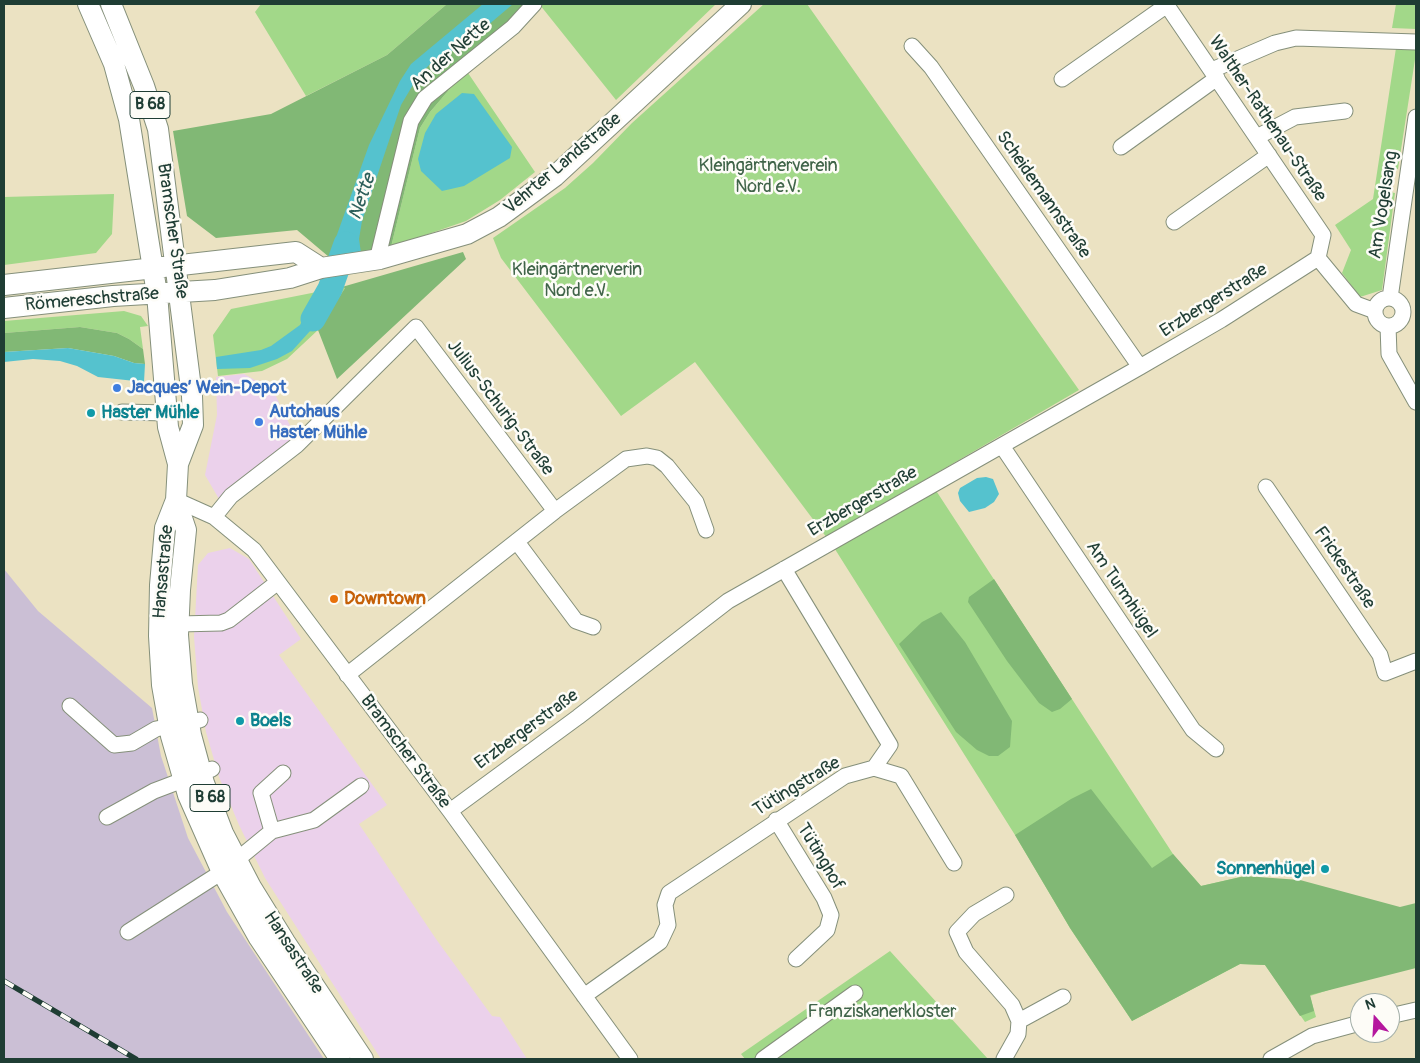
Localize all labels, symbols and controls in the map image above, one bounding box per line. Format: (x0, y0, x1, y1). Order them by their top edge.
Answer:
street label: An der Nette (407, 15, 495, 95)
street label: Walther-Rathenau-Straße (1203, 32, 1331, 206)
road number: B 68 (130, 92, 170, 118)
street label: Vehrter Landstraße (500, 109, 626, 219)
street label: Scheidemannstraße (991, 127, 1095, 263)
street label: Am Vogelsang (1365, 149, 1403, 261)
park label: Kleingärtnerverein Nord e.V. (698, 155, 838, 198)
street label: Bramscher Straße (152, 162, 192, 300)
water label: Nette (345, 171, 381, 223)
park label: Kleingärtnerverin Nord e.V. (512, 259, 642, 302)
street label: Erzbergerstraße (1156, 259, 1272, 343)
street label: Römereschstraße (24, 283, 160, 317)
street label: Julius-Schurig-Straße (442, 336, 558, 480)
place label: Jacques’ Wein-Depot (127, 377, 286, 399)
marker: Jacques’ Wein-Depot (111, 382, 123, 394)
place label: Autohaus Haster Mühle (269, 401, 367, 444)
place label: Haster Mühle (101, 402, 199, 424)
marker: Haster Mühle (85, 407, 97, 419)
marker: Autohaus Haster Mühle (253, 416, 265, 428)
street label: Erzbergerstraße (805, 462, 921, 542)
street label: Frickestraße (1309, 523, 1379, 613)
street label: Hansastraße (149, 524, 179, 620)
street label: Am Turmhügel (1081, 537, 1161, 643)
place label: Downtown (344, 588, 426, 610)
marker: Downtown (328, 593, 340, 605)
street label: Erzbergerstraße (471, 685, 583, 775)
street label: Bramscher Straße (355, 691, 455, 813)
place label: Boels (250, 710, 291, 732)
marker: Boels (234, 715, 246, 727)
street label: Tütingstraße (750, 753, 844, 821)
road number: B 68 (190, 784, 230, 811)
street label: Tütinghof (792, 820, 848, 894)
place label: Sonnenhügel (1216, 858, 1315, 880)
marker: Sonnenhügel (1319, 863, 1331, 875)
street label: Hansastraße (258, 908, 328, 998)
north arrow (1350, 993, 1400, 1043)
text: N (1363, 995, 1378, 1014)
park label: Franziskanerkloster (808, 1001, 956, 1023)

